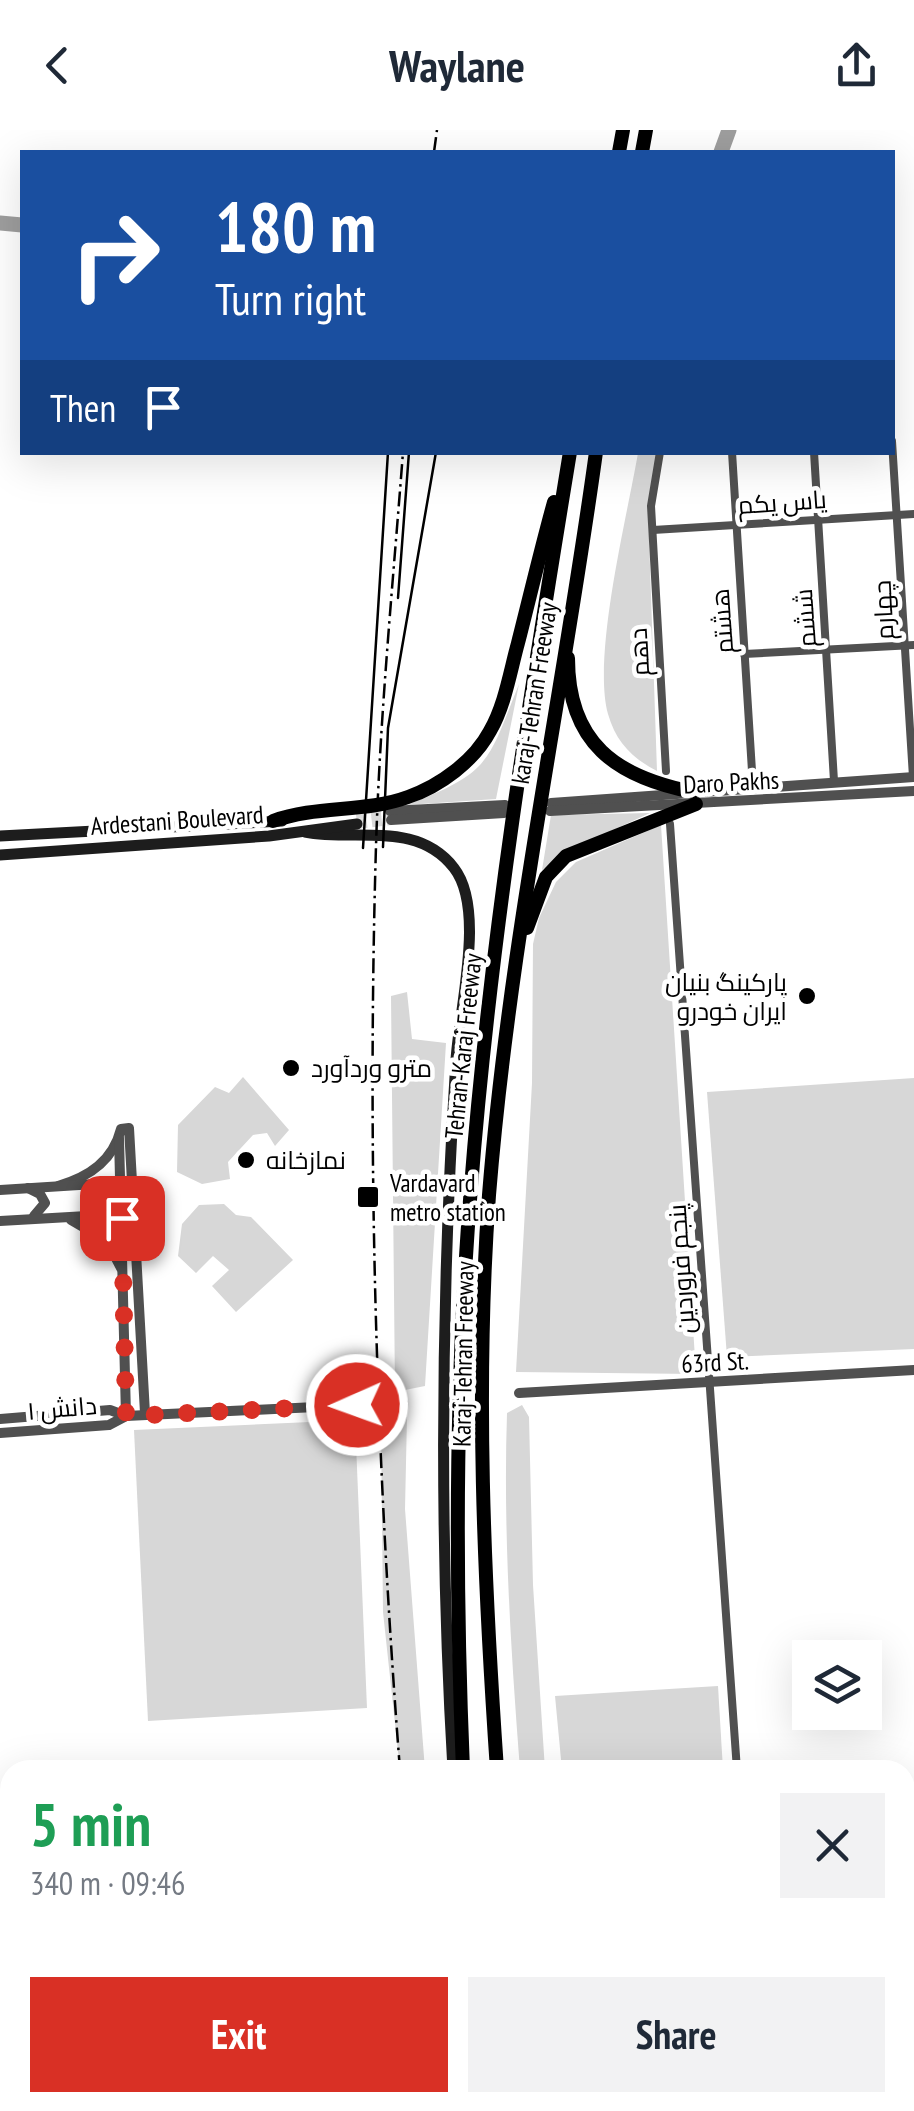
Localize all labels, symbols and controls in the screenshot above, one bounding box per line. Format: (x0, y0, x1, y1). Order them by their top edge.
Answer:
text: Waylane (389, 36, 525, 94)
icon: back (30, 38, 85, 93)
icon: share (829, 38, 884, 93)
text: 180 m (215, 181, 376, 271)
icon: right (50, 190, 180, 320)
text: Turn right (215, 269, 366, 327)
icon: arrive (136, 380, 191, 435)
text: Then (50, 383, 116, 432)
street label: یاس یکم (736, 483, 828, 523)
street label: چهارم (865, 579, 903, 641)
street label: هشتم (704, 587, 742, 655)
street label: ششم (787, 587, 825, 648)
street label: karaj-Tehran Freeway (504, 599, 564, 786)
street label: دهم (622, 627, 658, 677)
street label: Daro Pakhs (682, 764, 780, 800)
street label: Ardestani Boulevard (89, 798, 265, 842)
street label: Tehran-Karaj Freeway (437, 951, 489, 1140)
place label: پارکینگ بنیان ایران خودرو (665, 966, 787, 1027)
marker: پارکینگ بنیان ایران خودرو (796, 985, 818, 1007)
place label: مترو وردآورد (311, 1052, 432, 1084)
marker: مترو وردآورد (280, 1057, 302, 1079)
place label: نمازخانه (266, 1144, 346, 1176)
marker: نمازخانه (235, 1149, 257, 1171)
place label: Vardavard metro station (389, 1167, 506, 1228)
pin (80, 1176, 165, 1261)
marker: Vardavard metro station (355, 1184, 381, 1210)
icon: arrive (95, 1191, 150, 1246)
street label: پنجم فروردین (660, 1203, 703, 1335)
street label: Karaj-Tehran Freeway (445, 1260, 481, 1447)
street label: 63rd St. (680, 1344, 750, 1380)
position arrow (305, 1353, 409, 1457)
street label: دانش ۱ (26, 1389, 98, 1427)
map controls (792, 1640, 882, 1730)
button: layers (792, 1640, 882, 1730)
text: 5 min (30, 1785, 151, 1863)
button: close (780, 1793, 885, 1898)
text: 340 m · 09:46 (30, 1862, 185, 1904)
button: Exit (30, 1977, 448, 2092)
button: Share (468, 1977, 885, 2092)

